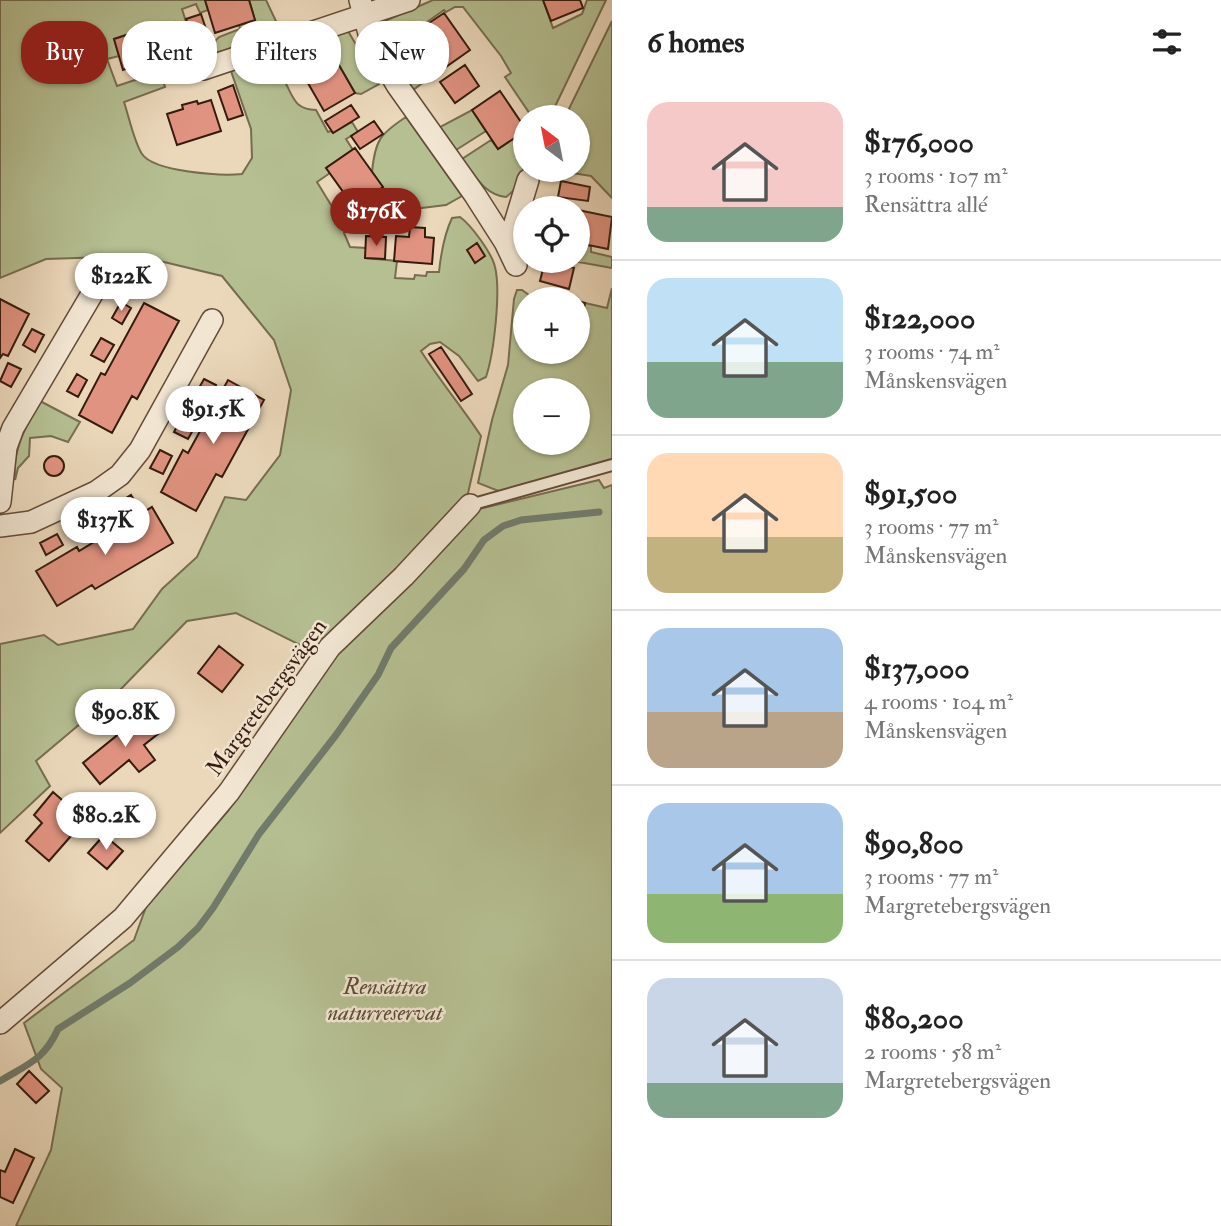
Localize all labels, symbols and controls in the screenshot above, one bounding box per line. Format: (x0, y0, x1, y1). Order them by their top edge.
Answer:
chip: Buy (21, 21, 108, 84)
chip: Rent (122, 21, 217, 84)
chip: Filters (231, 21, 341, 84)
chip: New (355, 21, 449, 84)
icon: filters (1148, 23, 1186, 61)
text: 6 homes (647, 24, 745, 61)
north arrow (513, 105, 590, 182)
map controls (513, 105, 590, 455)
text: $176,000 (864, 124, 974, 161)
icon: home (703, 130, 787, 214)
text: 3 rooms · 107 m² (864, 161, 1008, 190)
pin: $176K (327, 188, 425, 248)
text: Rensättra allé (864, 190, 988, 219)
text: $176K (346, 196, 406, 225)
button: locate (513, 196, 590, 273)
pin: $122K (72, 254, 170, 313)
text: $122K (91, 261, 151, 290)
button: + (513, 287, 590, 364)
text: $122,000 (864, 300, 975, 337)
icon: home (703, 306, 787, 390)
text: 3 rooms · 74 m² (864, 337, 1000, 366)
text: Månskensvägen (864, 366, 1007, 395)
button: − (513, 378, 590, 455)
pin: $91.5K (156, 386, 270, 446)
text: $91.5K (181, 394, 245, 423)
text: $91,500 (864, 475, 957, 512)
icon: home (703, 481, 787, 565)
pin: $137K (56, 498, 154, 557)
text: $137K (77, 505, 133, 534)
text: 3 rooms · 77 m² (864, 512, 999, 541)
text: Månskensvägen (864, 541, 1007, 570)
street label: Margretebergsvägen (200, 613, 333, 782)
text: $137,000 (864, 650, 970, 687)
icon: home (703, 656, 787, 740)
text: 4 rooms · 104 m² (864, 687, 1013, 716)
pin: $90.8K (68, 690, 182, 749)
text: $90.8K (91, 697, 159, 726)
text: Månskensvägen (864, 716, 1007, 745)
pin: $80.2K (49, 792, 163, 852)
text: $80.2K (72, 800, 140, 829)
text: $90,800 (864, 825, 964, 862)
icon: home (703, 831, 787, 915)
text: 3 rooms · 77 m² (864, 862, 999, 891)
text: Margretebergsvägen (864, 891, 1051, 920)
park label: Rensättra naturreservat (327, 972, 444, 1027)
text: $80,200 (864, 1000, 964, 1037)
icon: home (703, 1006, 787, 1090)
text: 2 rooms · 58 m² (864, 1037, 1001, 1066)
text: Margretebergsvägen (864, 1066, 1051, 1095)

